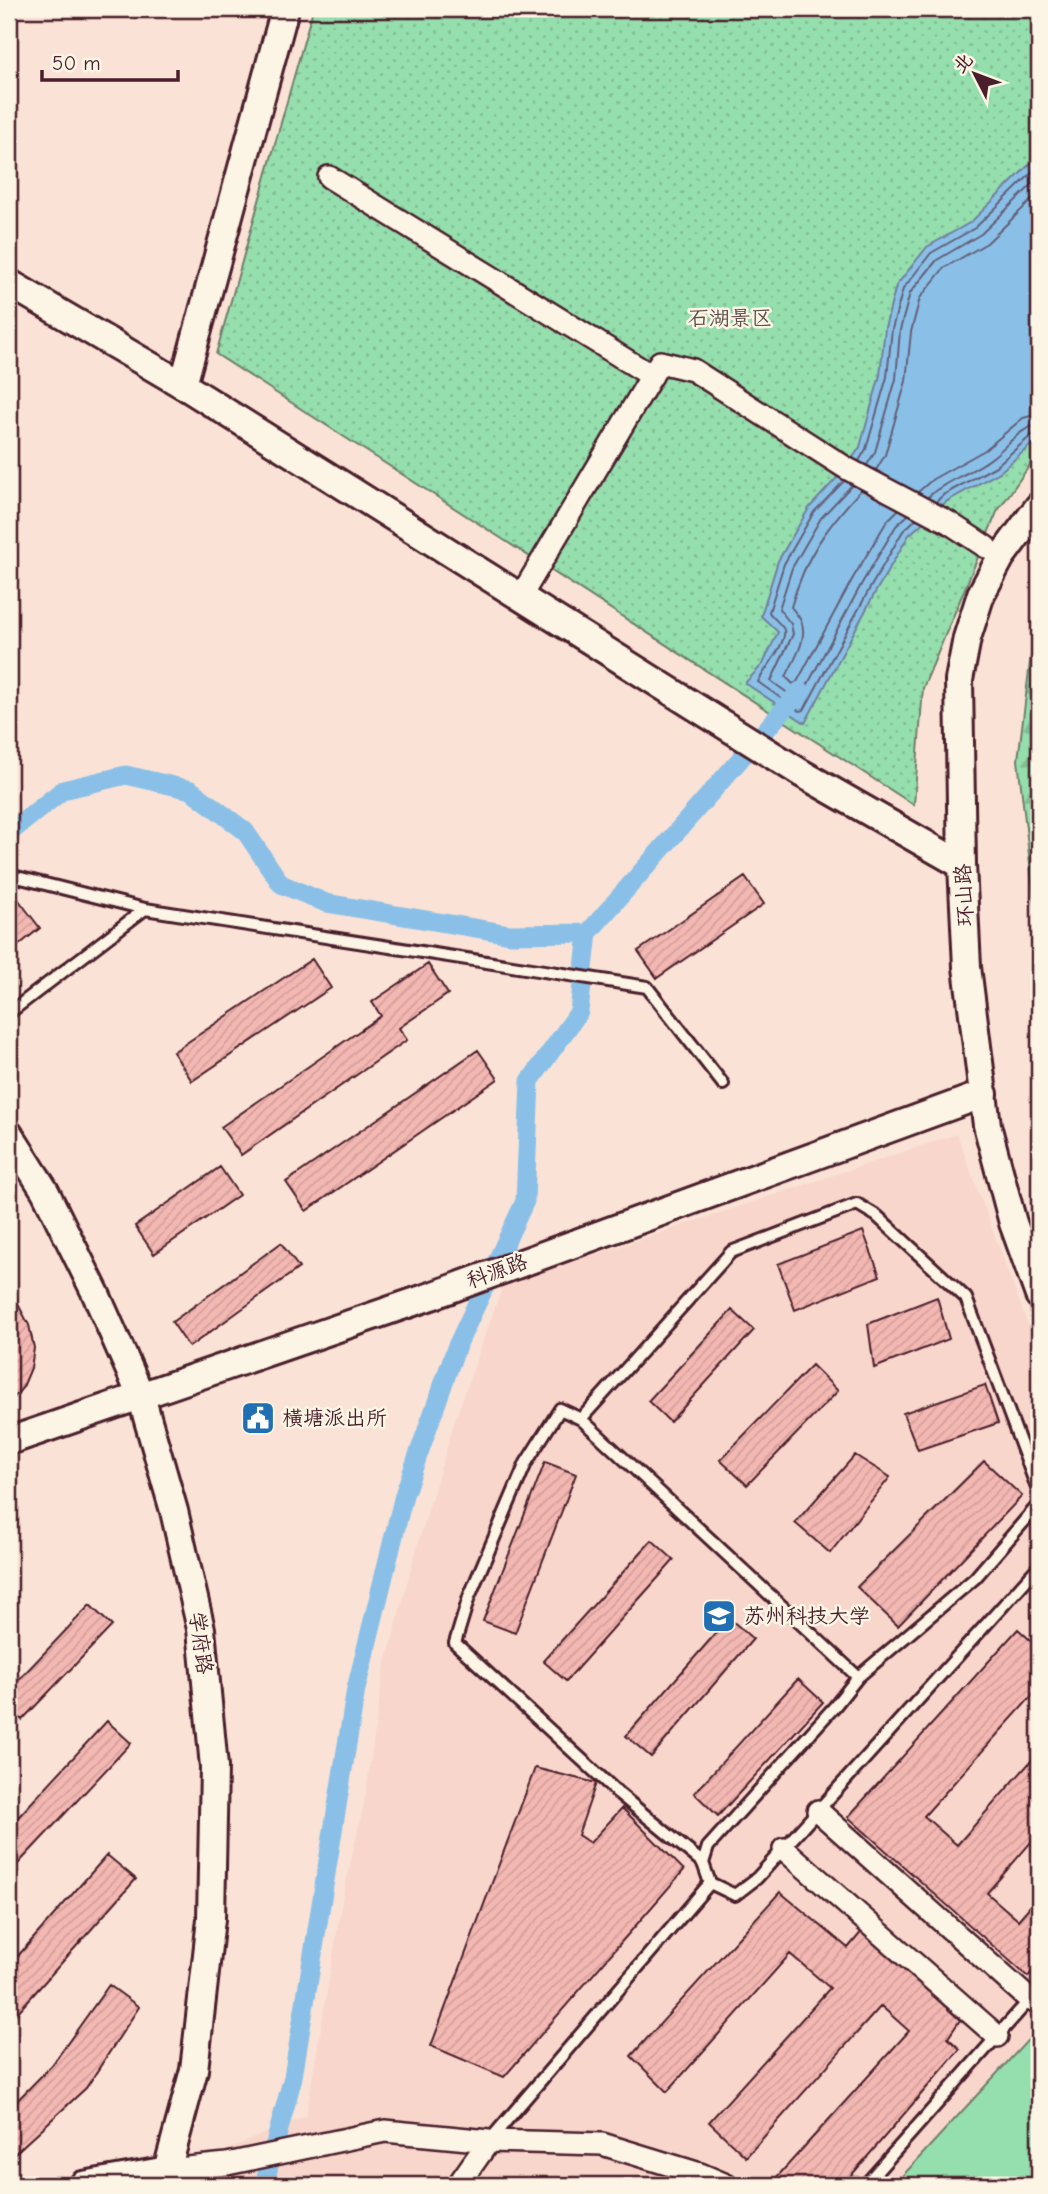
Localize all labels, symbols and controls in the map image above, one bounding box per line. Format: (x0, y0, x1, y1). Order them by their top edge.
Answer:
scale bar (42, 38, 178, 82)
north arrow (940, 38, 1010, 108)
text: 北 (949, 49, 978, 78)
text: 50 m (52, 51, 101, 75)
park label: 石湖景区 (688, 306, 772, 330)
street label: 环山路 (950, 863, 978, 927)
street label: 科源路 (463, 1249, 531, 1293)
public building icon: 横塘派出所 (239, 1399, 277, 1437)
place label: 横塘派出所 (282, 1406, 387, 1430)
school or university icon: 苏州科技大学 (700, 1597, 738, 1635)
place label: 苏州科技大学 (744, 1604, 870, 1628)
street label: 学府路 (185, 1610, 217, 1676)

